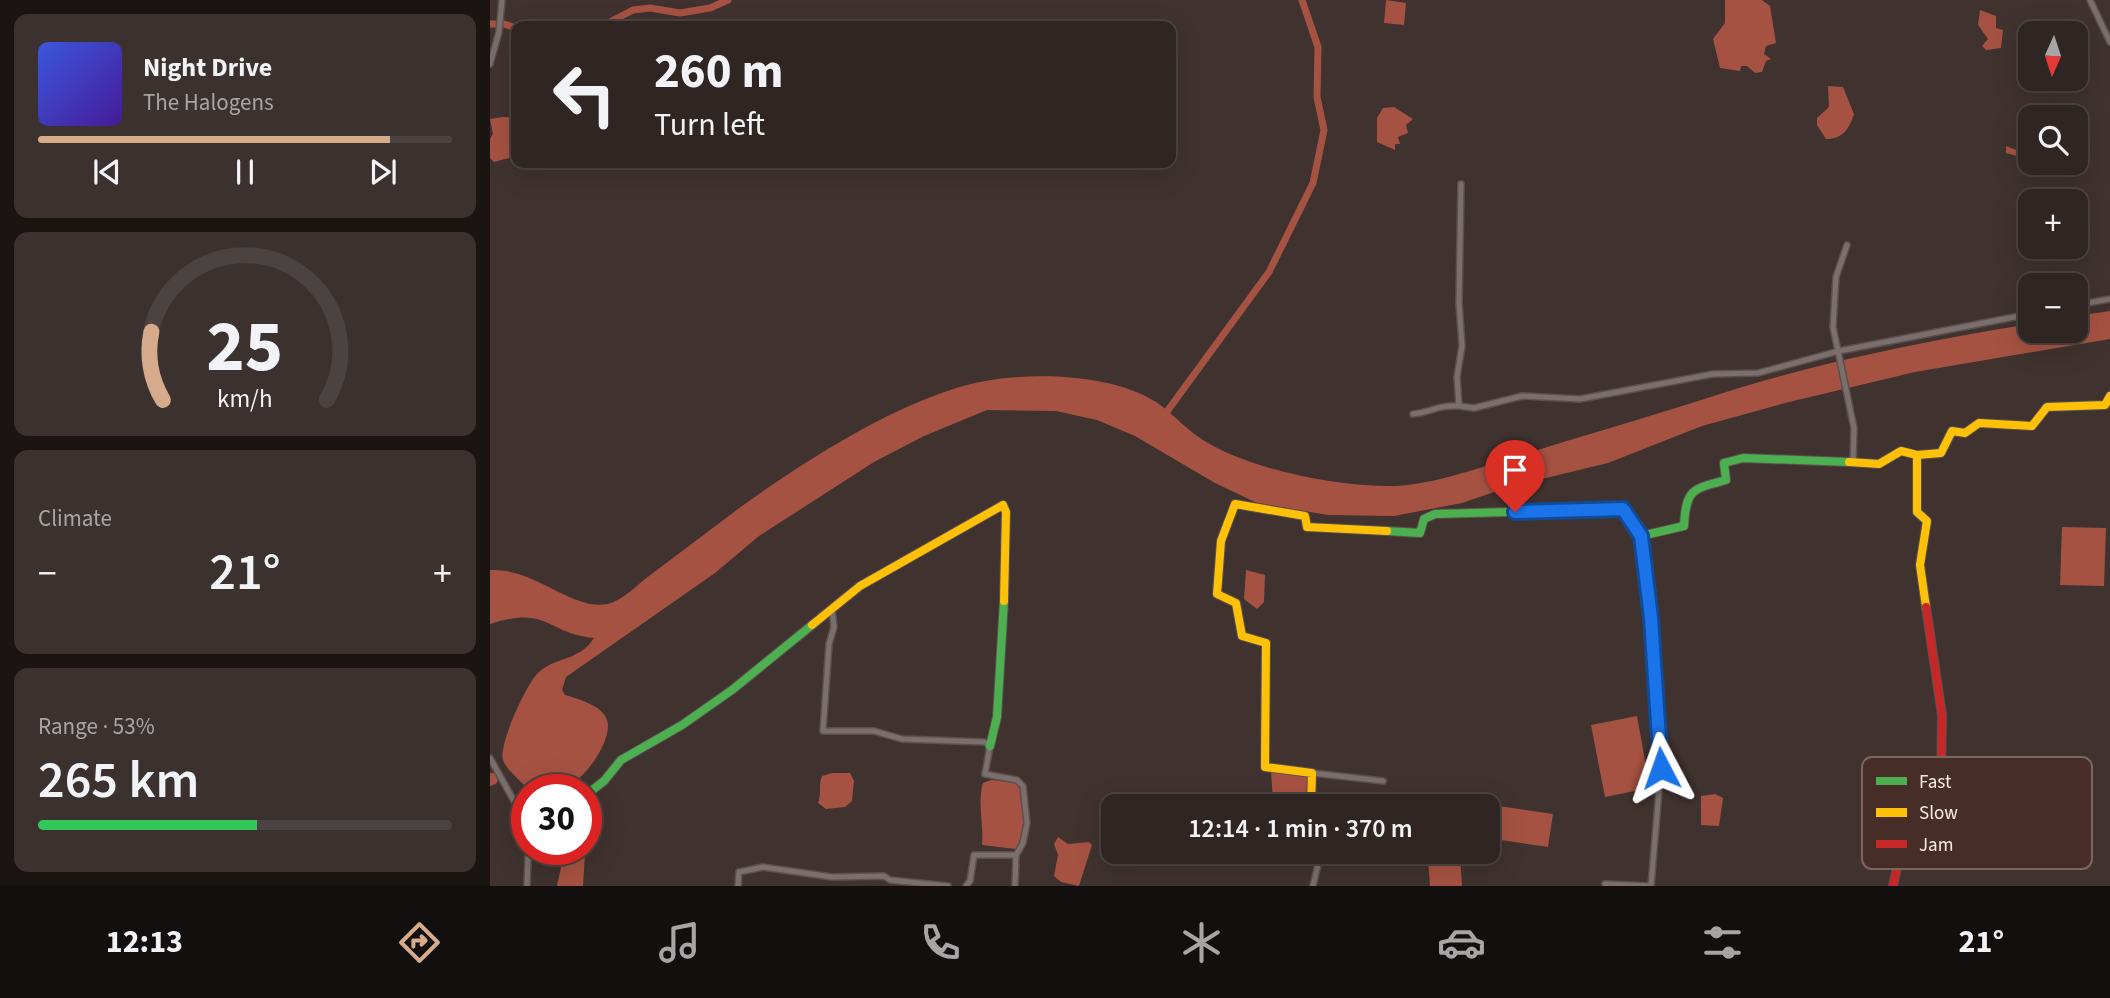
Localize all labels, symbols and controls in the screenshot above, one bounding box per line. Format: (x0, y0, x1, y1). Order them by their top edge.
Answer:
north arrow (2018, 21, 2088, 91)
map controls (2018, 21, 2088, 343)
text: 260 m (654, 37, 783, 107)
text: Night Drive (143, 49, 272, 86)
icon: left (539, 49, 630, 140)
text: The Halogens (143, 86, 274, 119)
text: Turn left (654, 102, 765, 148)
button: search (2018, 105, 2088, 175)
icon: previous (88, 153, 126, 191)
icon: pause (226, 153, 264, 191)
icon: next (364, 153, 402, 191)
button: + (2018, 189, 2088, 259)
button: − (2018, 273, 2088, 343)
text: 25 (207, 295, 283, 399)
text: km/h (217, 381, 273, 417)
pin (1485, 440, 1545, 512)
icon: arrive (1496, 451, 1534, 489)
text: Climate (38, 502, 112, 535)
text: 21° (209, 536, 281, 610)
text: − (38, 547, 57, 601)
text: + (433, 547, 452, 601)
text: Range · 53% (38, 710, 155, 743)
position arrow (1624, 731, 1698, 805)
text: 265 km (38, 744, 199, 818)
legend (1862, 757, 2092, 869)
text: Fast (1919, 769, 1952, 796)
speed limit sign: 30 (511, 774, 602, 865)
text: Slow (1919, 800, 1958, 827)
text: 12:14 · 1 min · 370 m (1188, 810, 1413, 847)
text: Jam (1919, 832, 1953, 859)
icon: directions (395, 918, 444, 967)
icon: music (655, 918, 704, 967)
icon: phone (916, 918, 965, 967)
icon: climate (1177, 918, 1226, 967)
icon: car (1437, 918, 1486, 967)
icon: filters (1698, 918, 1747, 967)
text: 12:13 (106, 919, 183, 965)
text: 21° (1959, 919, 2004, 965)

